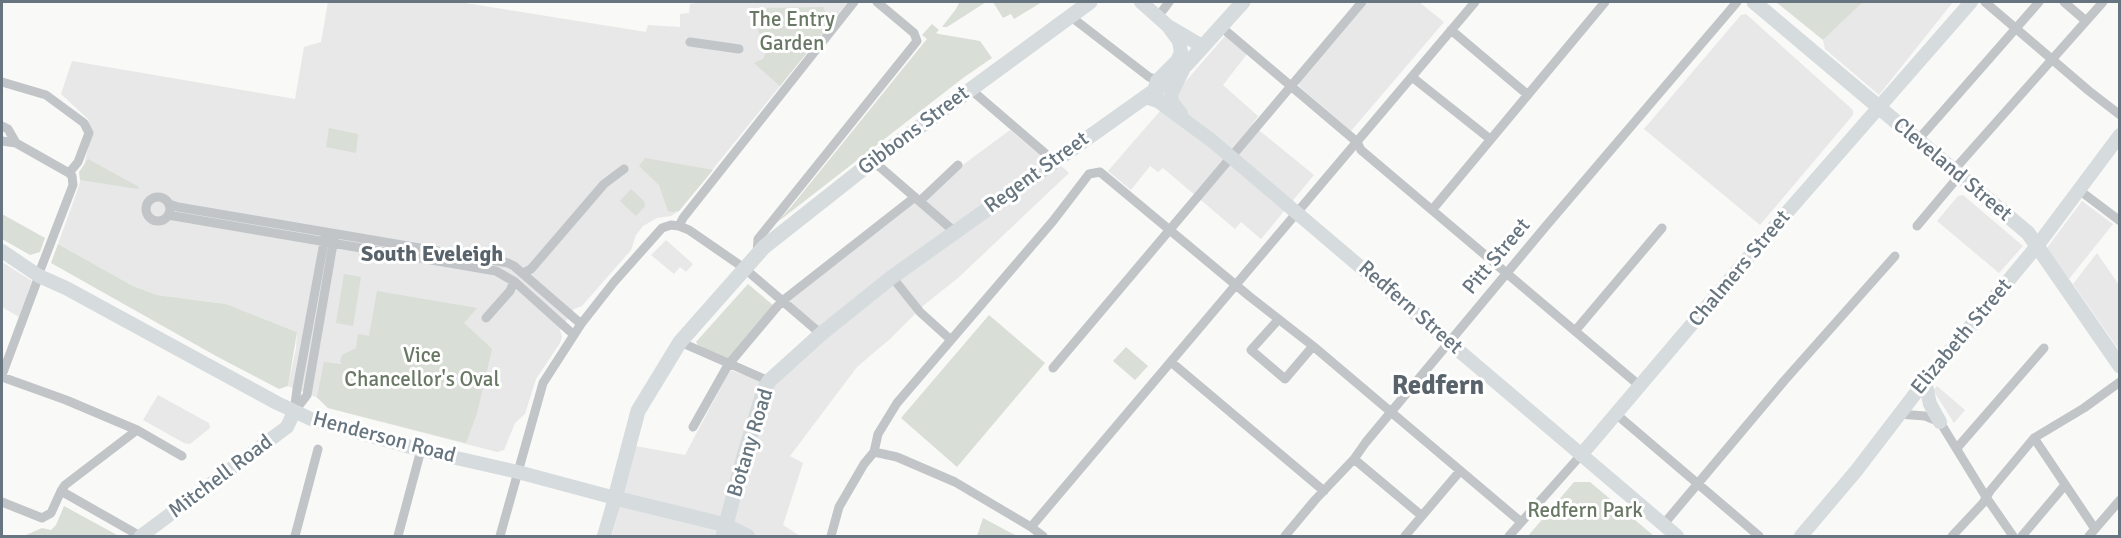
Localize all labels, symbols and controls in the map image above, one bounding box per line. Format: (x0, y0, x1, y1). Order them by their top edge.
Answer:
park label: The Entry Garden (749, 7, 835, 57)
street label: Gibbons Street (854, 81, 974, 181)
street label: Cleveland Street (1887, 113, 2017, 227)
street label: Regent Street (980, 127, 1094, 219)
street label: Chalmers Street (1684, 206, 1796, 332)
street label: Pitt Street (1458, 214, 1536, 300)
district label: South Eveleigh (361, 242, 503, 268)
street label: Redfern Street (1353, 256, 1467, 360)
street label: Elizabeth Street (1906, 274, 2018, 400)
park label: Vice Chancellor's Oval (344, 343, 500, 393)
district label: Redfern (1392, 371, 1484, 403)
street label: Botany Road (723, 386, 779, 500)
street label: Henderson Road (310, 407, 458, 469)
street label: Mitchell Road (164, 430, 278, 524)
park label: Redfern Park (1527, 498, 1643, 524)

